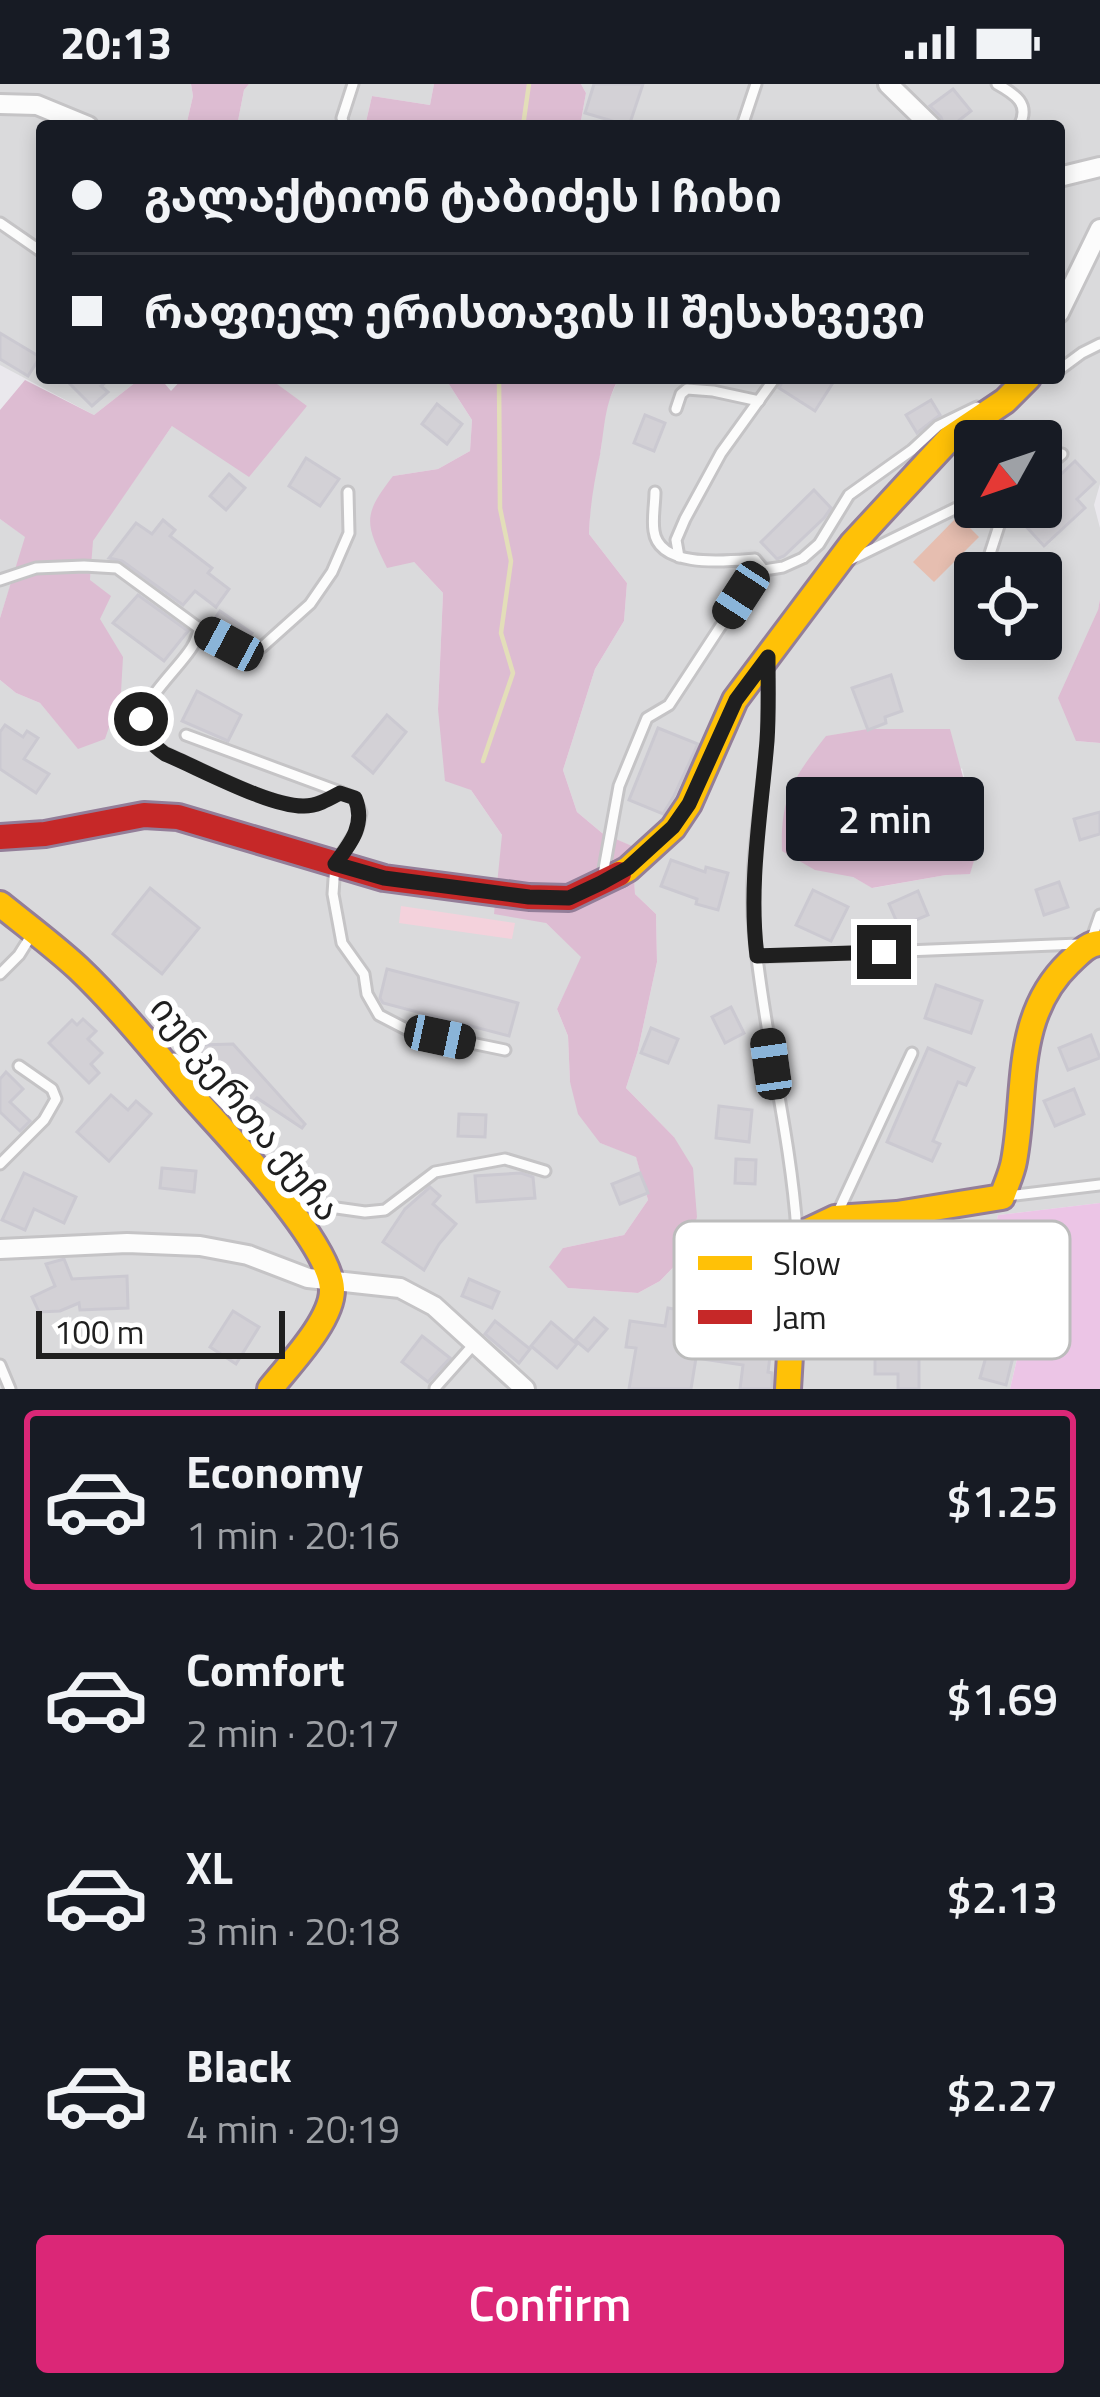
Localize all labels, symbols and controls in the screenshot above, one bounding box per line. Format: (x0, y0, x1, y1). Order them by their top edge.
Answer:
text: 20:13 (60, 8, 172, 76)
text: გალაქტიონ ტაბიძეს I ჩიხი (144, 161, 782, 229)
text: რაფიელ ერისთავის II შესახვევი (144, 277, 925, 345)
north arrow (954, 420, 1062, 528)
map controls (954, 420, 1062, 660)
button: locate (954, 552, 1062, 660)
car (706, 555, 776, 635)
car (189, 611, 269, 677)
route start (114, 692, 168, 746)
callout: 2 min (785, 778, 983, 862)
text: 2 min (838, 789, 932, 848)
route end (857, 925, 911, 979)
street label: იუნკერთა ქუჩა (138, 983, 355, 1233)
car (401, 1012, 479, 1062)
car (748, 1026, 794, 1102)
legend (674, 1221, 1070, 1359)
text: Slow (773, 1238, 841, 1288)
text: Jam (773, 1292, 827, 1342)
scale bar (36, 1305, 285, 1358)
text: 100 m (54, 1307, 144, 1357)
text: Economy (186, 1437, 363, 1505)
icon: car (42, 1446, 150, 1554)
text: $1.25 (946, 1466, 1058, 1534)
text: 1 min · 20:16 (186, 1505, 400, 1564)
text: Comfort (186, 1635, 345, 1703)
icon: car (42, 1644, 150, 1752)
text: $1.69 (946, 1664, 1058, 1732)
text: 2 min · 20:17 (186, 1703, 400, 1762)
text: XL (186, 1833, 233, 1901)
icon: car (42, 1842, 150, 1950)
text: $2.13 (946, 1862, 1058, 1930)
text: 3 min · 20:18 (186, 1901, 400, 1960)
text: Black (186, 2031, 292, 2099)
icon: car (42, 2040, 150, 2148)
text: $2.27 (946, 2060, 1058, 2128)
text: 4 min · 20:19 (186, 2099, 400, 2158)
button: Confirm (36, 2235, 1064, 2373)

